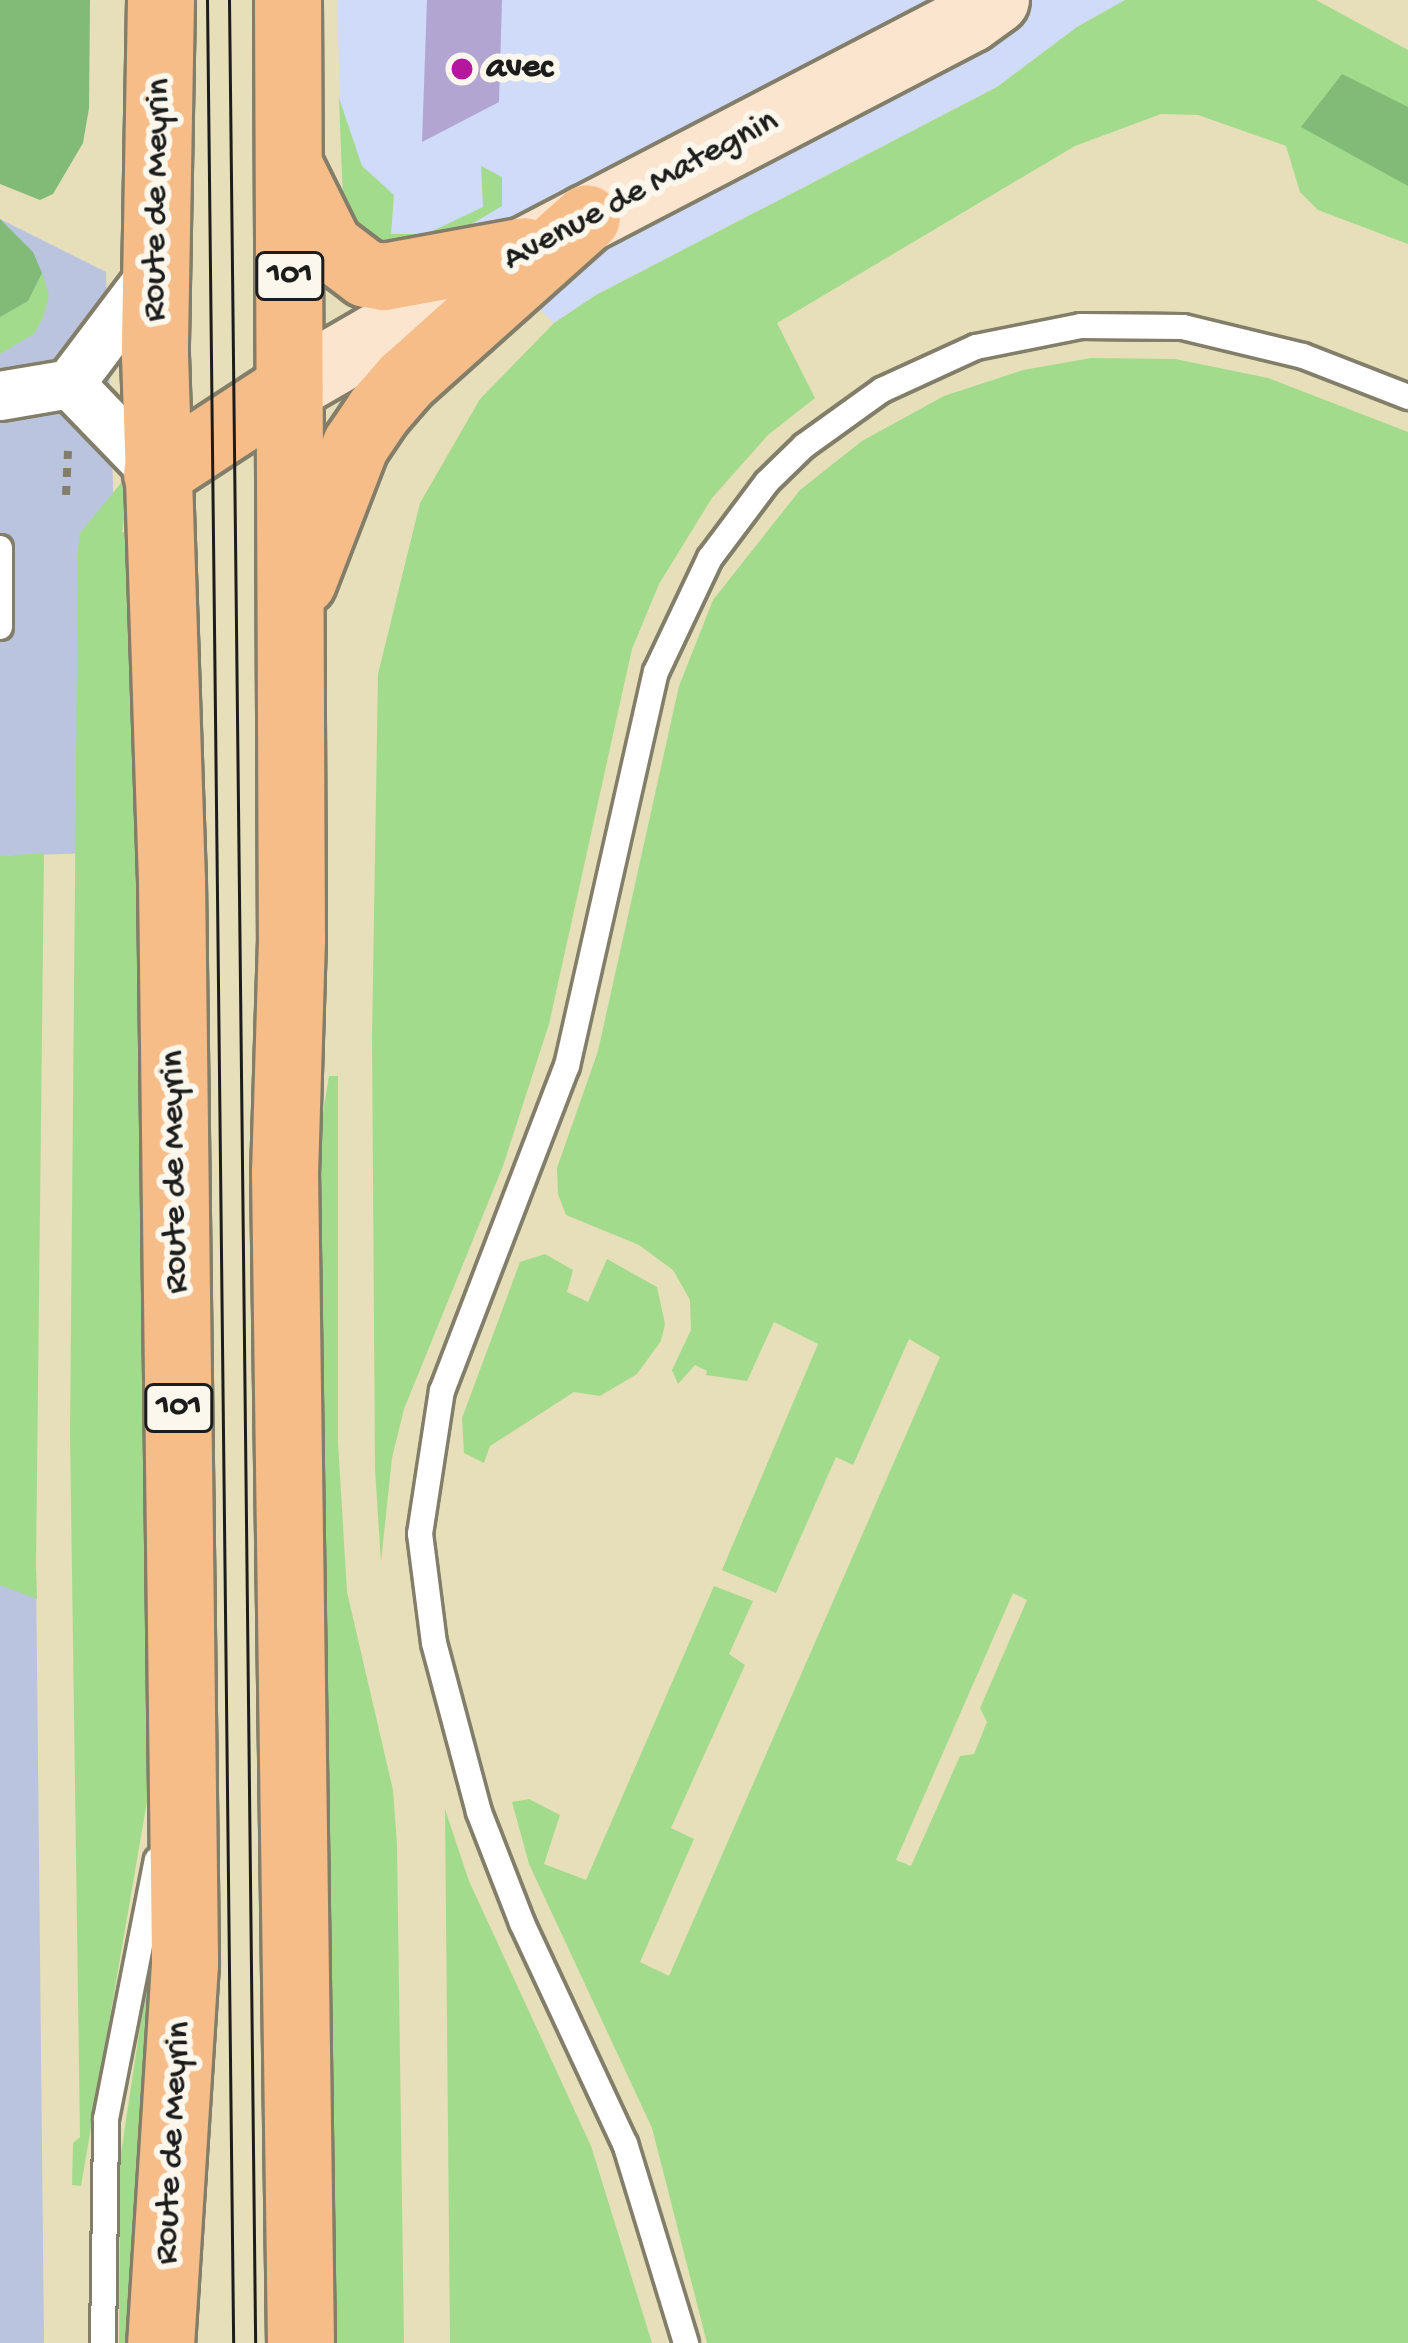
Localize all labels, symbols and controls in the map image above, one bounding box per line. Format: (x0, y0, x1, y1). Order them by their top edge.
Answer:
place label: avec (486, 47, 553, 91)
marker: avec (449, 56, 475, 82)
street label: Route de Meyrin (134, 78, 182, 322)
street label: Avenue de Mategnin (496, 100, 786, 282)
road number: 101 (254, 249, 326, 303)
street label: Route de Meyrin (152, 1050, 200, 1294)
road number: 101 (143, 1381, 215, 1435)
street label: Route de Meyrin (146, 2020, 202, 2266)

